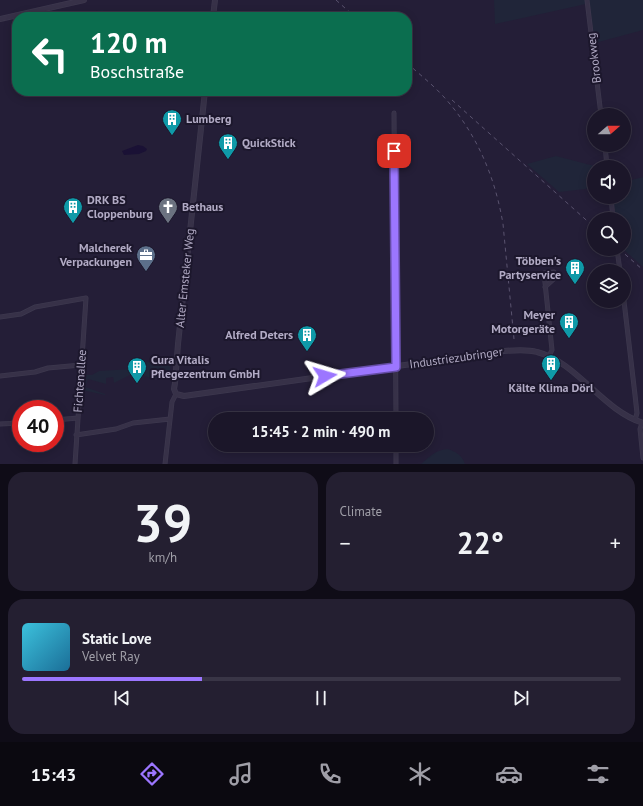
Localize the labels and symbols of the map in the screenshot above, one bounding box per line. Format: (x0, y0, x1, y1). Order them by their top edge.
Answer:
street label: Brookweg (583, 32, 604, 84)
building icon: Lumberg (161, 108, 183, 136)
north arrow (587, 108, 631, 152)
place label: Lumberg (186, 111, 231, 126)
building icon: QuickStick (217, 132, 239, 160)
pin (377, 134, 411, 168)
place label: QuickStick (242, 135, 296, 150)
place label: DRK BS Cloppenburg (87, 192, 153, 221)
building icon: DRK BS Cloppenburg (62, 196, 84, 224)
church icon: Bethaus (157, 196, 179, 224)
place label: Bethaus (182, 199, 223, 214)
street label: Alter Emsteker Weg (172, 228, 197, 328)
place label: Malcherek Verpackungen (59, 240, 132, 269)
office icon: Malcherek Verpackungen (135, 244, 157, 272)
place label: Többen's Partyservice (499, 253, 561, 282)
building icon: Többen's Partyservice (564, 257, 586, 285)
place label: Meyer Motorgeräte (491, 307, 556, 336)
building icon: Meyer Motorgeräte (558, 311, 580, 339)
building icon: Alfred Deters (296, 324, 318, 352)
place label: Alfred Deters (225, 327, 293, 342)
street label: Industriezubringer (408, 344, 504, 371)
street label: Fichtenallee (70, 349, 89, 413)
place label: Cura Vitalis Pflegezentrum GmbH (151, 352, 260, 381)
building icon: Kälte Klima Dörl (540, 353, 562, 381)
position arrow (304, 355, 346, 397)
building icon: Cura Vitalis Pflegezentrum GmbH (126, 356, 148, 384)
place label: Kälte Klima Dörl (509, 380, 594, 395)
speed limit sign: 40 (12, 400, 64, 452)

